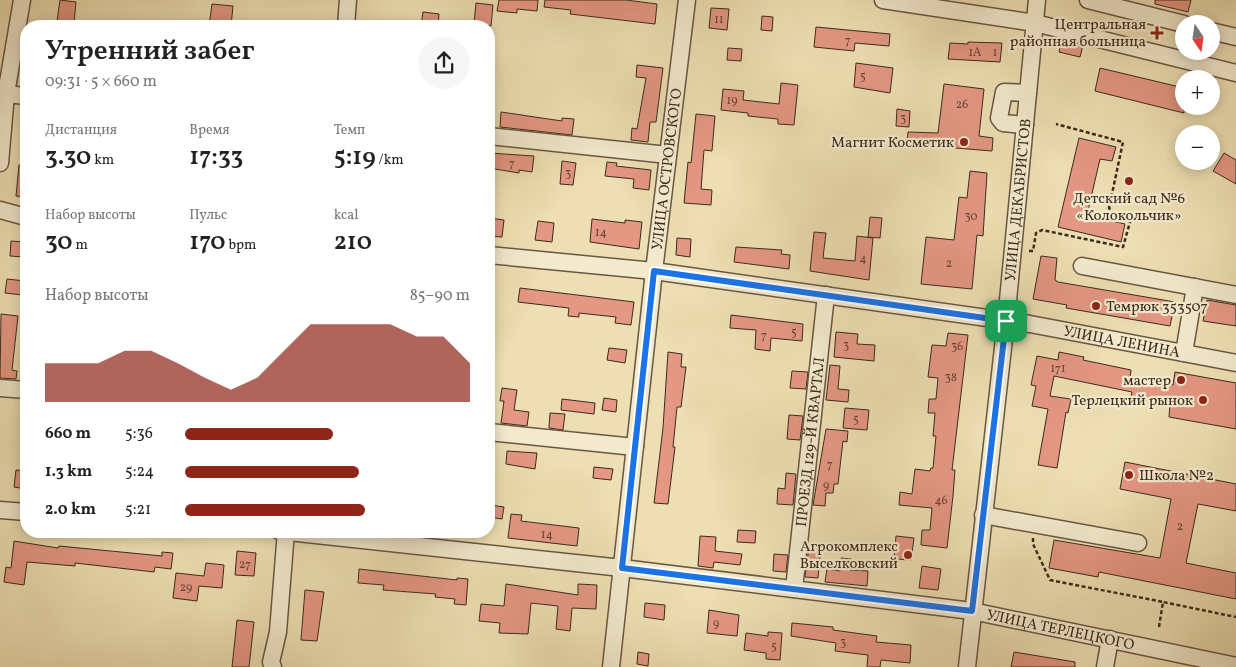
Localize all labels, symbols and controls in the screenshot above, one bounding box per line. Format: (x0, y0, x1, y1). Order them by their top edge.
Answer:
house number: 11 (714, 12, 724, 28)
place label: Центральная районная больница (1010, 15, 1146, 53)
north arrow (1175, 15, 1220, 60)
map controls (1175, 15, 1220, 170)
marker: Центральная районная больница (1150, 26, 1164, 40)
text: Утренний забег (45, 32, 254, 71)
house number: 7 (845, 33, 851, 49)
button: share (418, 37, 470, 89)
house number: 1А (968, 45, 982, 61)
house number: 1 (993, 45, 997, 61)
house number: 5 (860, 69, 866, 85)
button: + (1175, 70, 1220, 115)
text: 09:31 · 5 × 660 m (45, 71, 157, 93)
street label: УЛИЦА ОСТРОВСКОГО (648, 87, 688, 251)
house number: 19 (727, 93, 737, 109)
house number: 26 (956, 97, 968, 113)
house number: 3 (900, 111, 906, 127)
street label: УЛИЦА ДЕКАБРИСТОВ (1001, 117, 1038, 282)
text: Дистанция (45, 121, 117, 140)
text: Время (189, 121, 230, 140)
text: Темп (334, 121, 365, 140)
button: − (1175, 125, 1220, 170)
place label: Магнит Косметик (831, 133, 954, 154)
marker: Магнит Косметик (958, 136, 970, 148)
text: 3.30 (45, 140, 91, 175)
text: 17:33 (189, 140, 243, 175)
text: 5:19 (334, 140, 376, 175)
text: km (91, 151, 114, 170)
text: /km (376, 151, 404, 170)
house number: 7 (509, 156, 515, 172)
house number: 3 (565, 166, 571, 182)
marker: Детский сад №6 «Колокольчик» (1123, 175, 1135, 187)
place label: Детский сад №6 «Колокольчик» (1073, 189, 1185, 227)
text: Набор высоты (45, 206, 136, 225)
text: Пульс (189, 206, 227, 225)
text: kcal (334, 206, 359, 225)
house number: 30 (964, 209, 978, 225)
text: 30 (45, 225, 73, 260)
text: 170 (189, 225, 226, 260)
text: 210 (334, 225, 372, 260)
house number: 14 (595, 225, 607, 241)
text: m (73, 236, 88, 255)
text: bpm (226, 236, 256, 255)
house number: 4 (859, 251, 867, 267)
house number: 2 (946, 256, 952, 272)
text: Набор высоты (45, 285, 149, 307)
text: 85–90 m (410, 285, 470, 307)
place label: Темрюк 353507 (1106, 297, 1208, 318)
pin (985, 300, 1027, 342)
marker: Темрюк 353507 (1090, 300, 1102, 312)
icon: arrive (992, 307, 1020, 335)
street label: УЛИЦА ЛЕНИНА (1061, 322, 1182, 364)
house number: 5 (791, 325, 797, 341)
house number: 7 (761, 328, 767, 344)
house number: 3 (843, 338, 849, 354)
house number: 36 (951, 339, 963, 355)
street label: ПРОЕЗД 129-Й КВАРТАЛ (792, 356, 828, 528)
house number: 171 (1050, 361, 1066, 377)
house number: 38 (945, 370, 957, 386)
place label: мастер (1123, 371, 1171, 392)
marker: мастер (1175, 374, 1187, 386)
place label: Терлецкий рынок (1071, 391, 1193, 412)
marker: Терлецкий рынок (1197, 394, 1209, 406)
house number: 5 (853, 412, 859, 428)
text: 660 m (45, 423, 91, 445)
text: 5:36 (125, 423, 153, 445)
house number: 7 (827, 457, 833, 473)
text: 1.3 km (45, 461, 92, 483)
text: 5:24 (125, 461, 154, 483)
place label: Школа №2 (1139, 466, 1214, 487)
marker: Школа №2 (1123, 469, 1135, 481)
house number: 9 (823, 478, 829, 492)
house number: 46 (934, 493, 948, 509)
text: 2.0 km (45, 499, 96, 521)
text: 5:21 (125, 499, 151, 521)
house number: 2 (1177, 519, 1183, 535)
house number: 14 (541, 527, 553, 543)
place label: Агрокомплекс Выселковский (800, 537, 898, 575)
marker: Агрокомплекс Выселковский (902, 549, 914, 561)
house number: 27 (239, 557, 251, 573)
house number: 29 (180, 580, 192, 596)
street label: УЛИЦА ТЕРЛЕЦКОГО (984, 605, 1136, 657)
house number: 9 (713, 616, 719, 632)
house number: 3 (840, 635, 846, 651)
house number: 5 (771, 639, 777, 655)

